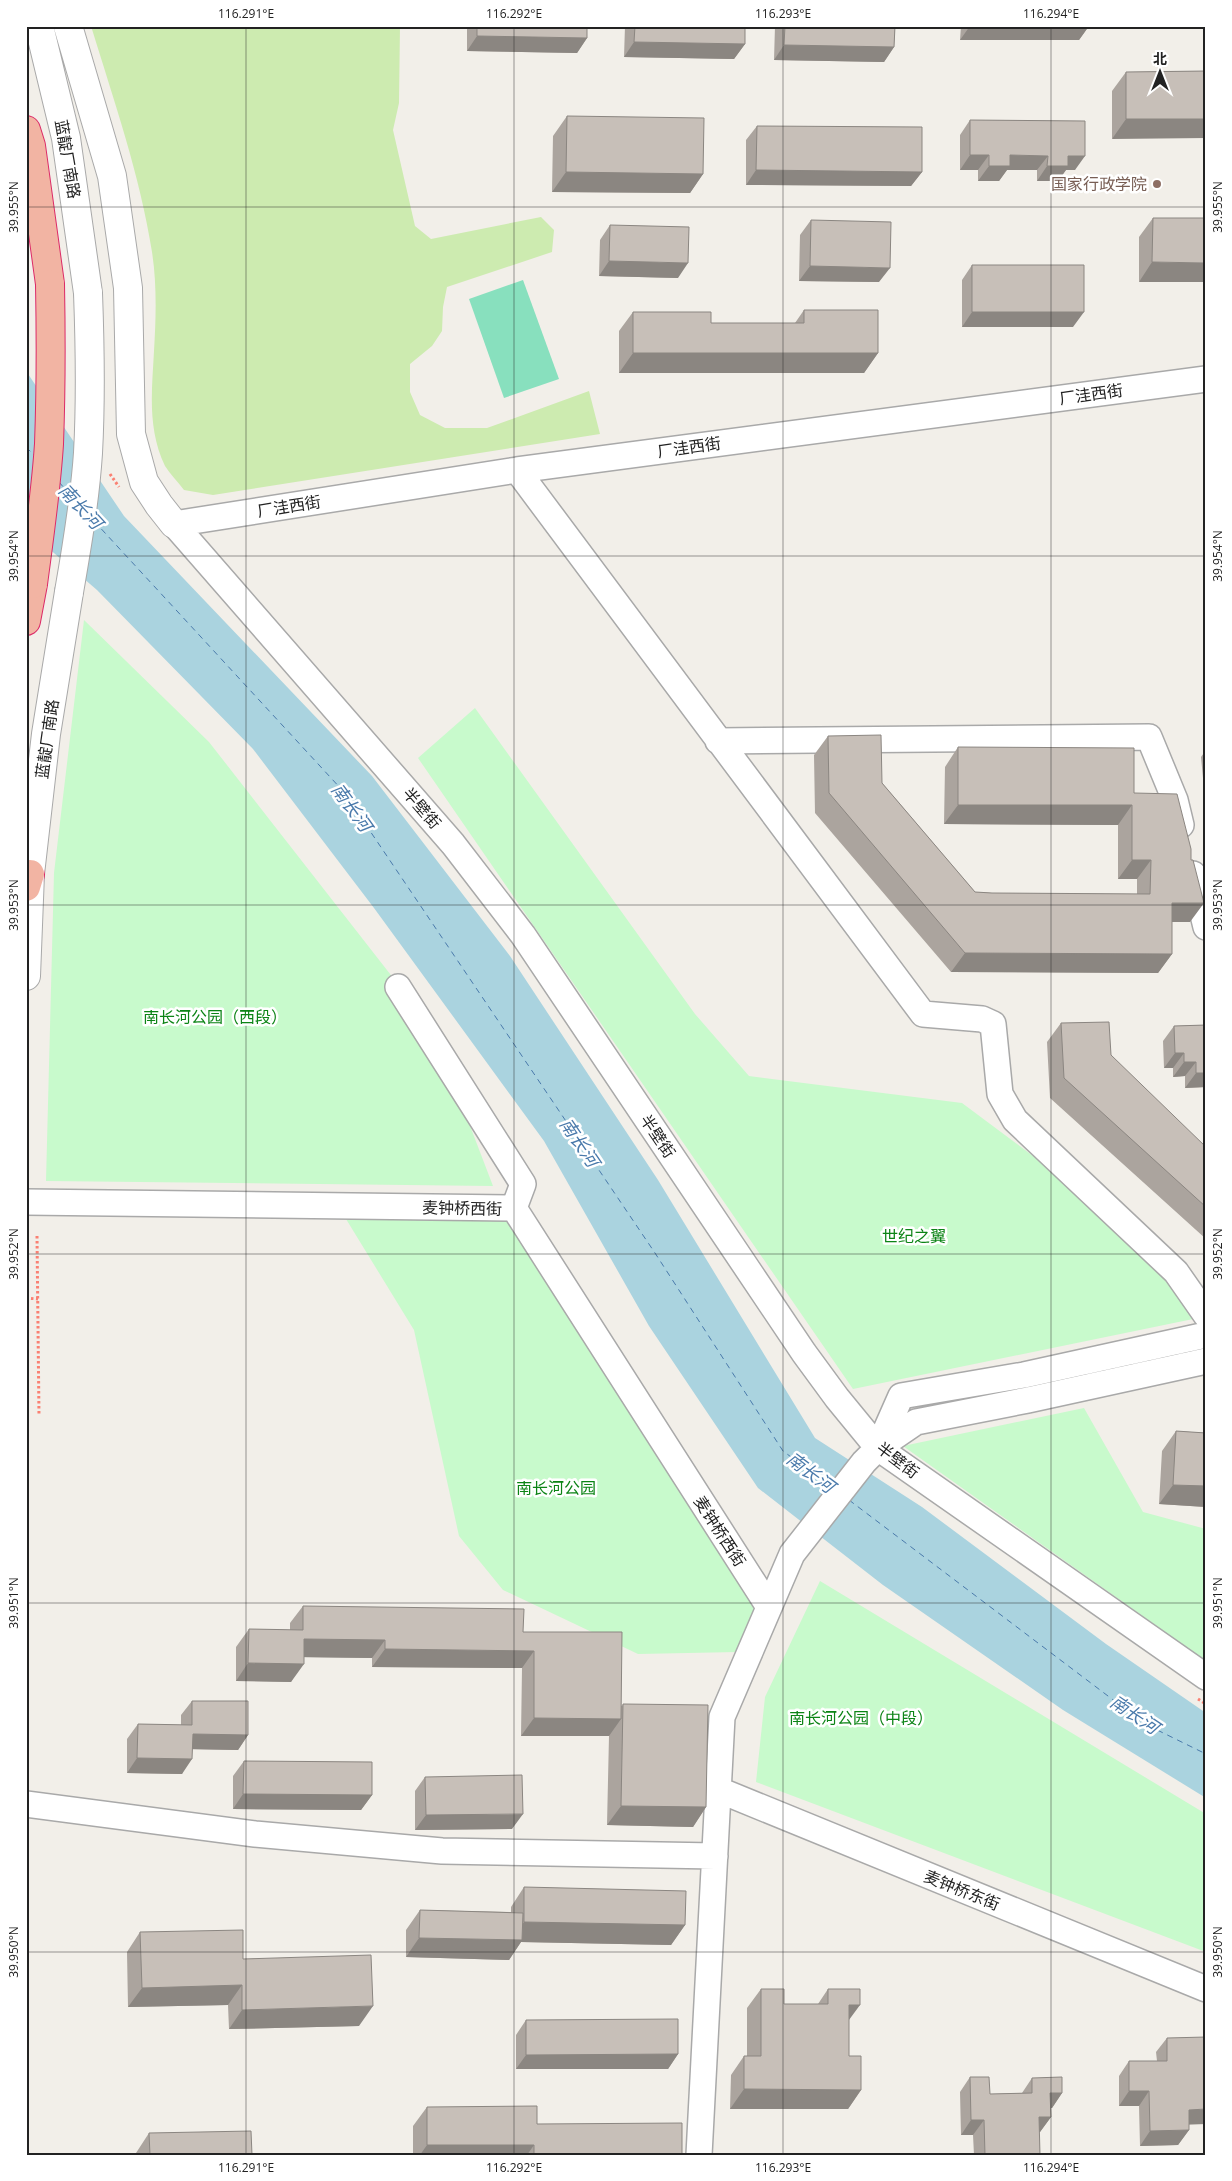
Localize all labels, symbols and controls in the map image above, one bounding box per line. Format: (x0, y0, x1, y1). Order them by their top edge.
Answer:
text: 116.291°E (218, 5, 274, 22)
text: 116.292°E (486, 5, 542, 22)
text: 116.293°E (755, 5, 811, 22)
text: 116.294°E (1023, 5, 1079, 22)
north arrow (1134, 48, 1184, 98)
text: 北 (1153, 49, 1167, 68)
street label: 蓝靛厂南路 (50, 118, 86, 200)
place label: 国家行政学院 (1051, 173, 1147, 195)
marker: 国家行政学院 (1151, 178, 1163, 190)
text: 39.955°N (5, 181, 22, 233)
text: 39.955°N (1209, 181, 1226, 233)
street label: 厂洼西街 (1058, 379, 1124, 409)
street label: 厂洼西街 (656, 432, 722, 462)
water label: 南长河 (54, 478, 110, 536)
street label: 厂洼西街 (256, 490, 322, 522)
text: 39.954°N (5, 530, 22, 582)
text: 39.954°N (1209, 530, 1226, 582)
street label: 蓝靛厂南路 (31, 698, 63, 780)
water label: 南长河 (326, 778, 379, 838)
street label: 半壁街 (398, 783, 446, 833)
text: 39.953°N (5, 879, 22, 931)
text: 39.953°N (1209, 879, 1226, 931)
park label: 南长河公园（西段） (143, 1006, 287, 1028)
street label: 半壁街 (635, 1110, 681, 1162)
water label: 南长河 (555, 1113, 607, 1174)
street label: 麦钟桥西街 (422, 1196, 502, 1220)
park label: 世纪之翼 (882, 1225, 946, 1247)
text: 39.952°N (5, 1228, 22, 1280)
text: 39.952°N (1209, 1228, 1226, 1280)
street label: 半壁街 (872, 1437, 924, 1483)
water label: 南长河 (782, 1446, 842, 1500)
park label: 南长河公园 (516, 1477, 596, 1499)
street label: 麦钟桥西街 (689, 1491, 751, 1571)
text: 39.951°N (5, 1577, 22, 1629)
text: 39.951°N (1209, 1577, 1226, 1629)
water label: 南长河 (1106, 1689, 1167, 1741)
park label: 南长河公园（中段） (789, 1707, 933, 1729)
street label: 麦钟桥东街 (921, 1865, 1003, 1915)
text: 39.950°N (5, 1926, 22, 1978)
text: 39.950°N (1209, 1926, 1226, 1978)
text: 116.291°E (218, 2159, 274, 2176)
text: 116.292°E (486, 2159, 542, 2176)
text: 116.293°E (755, 2159, 811, 2176)
text: 116.294°E (1023, 2159, 1079, 2176)

